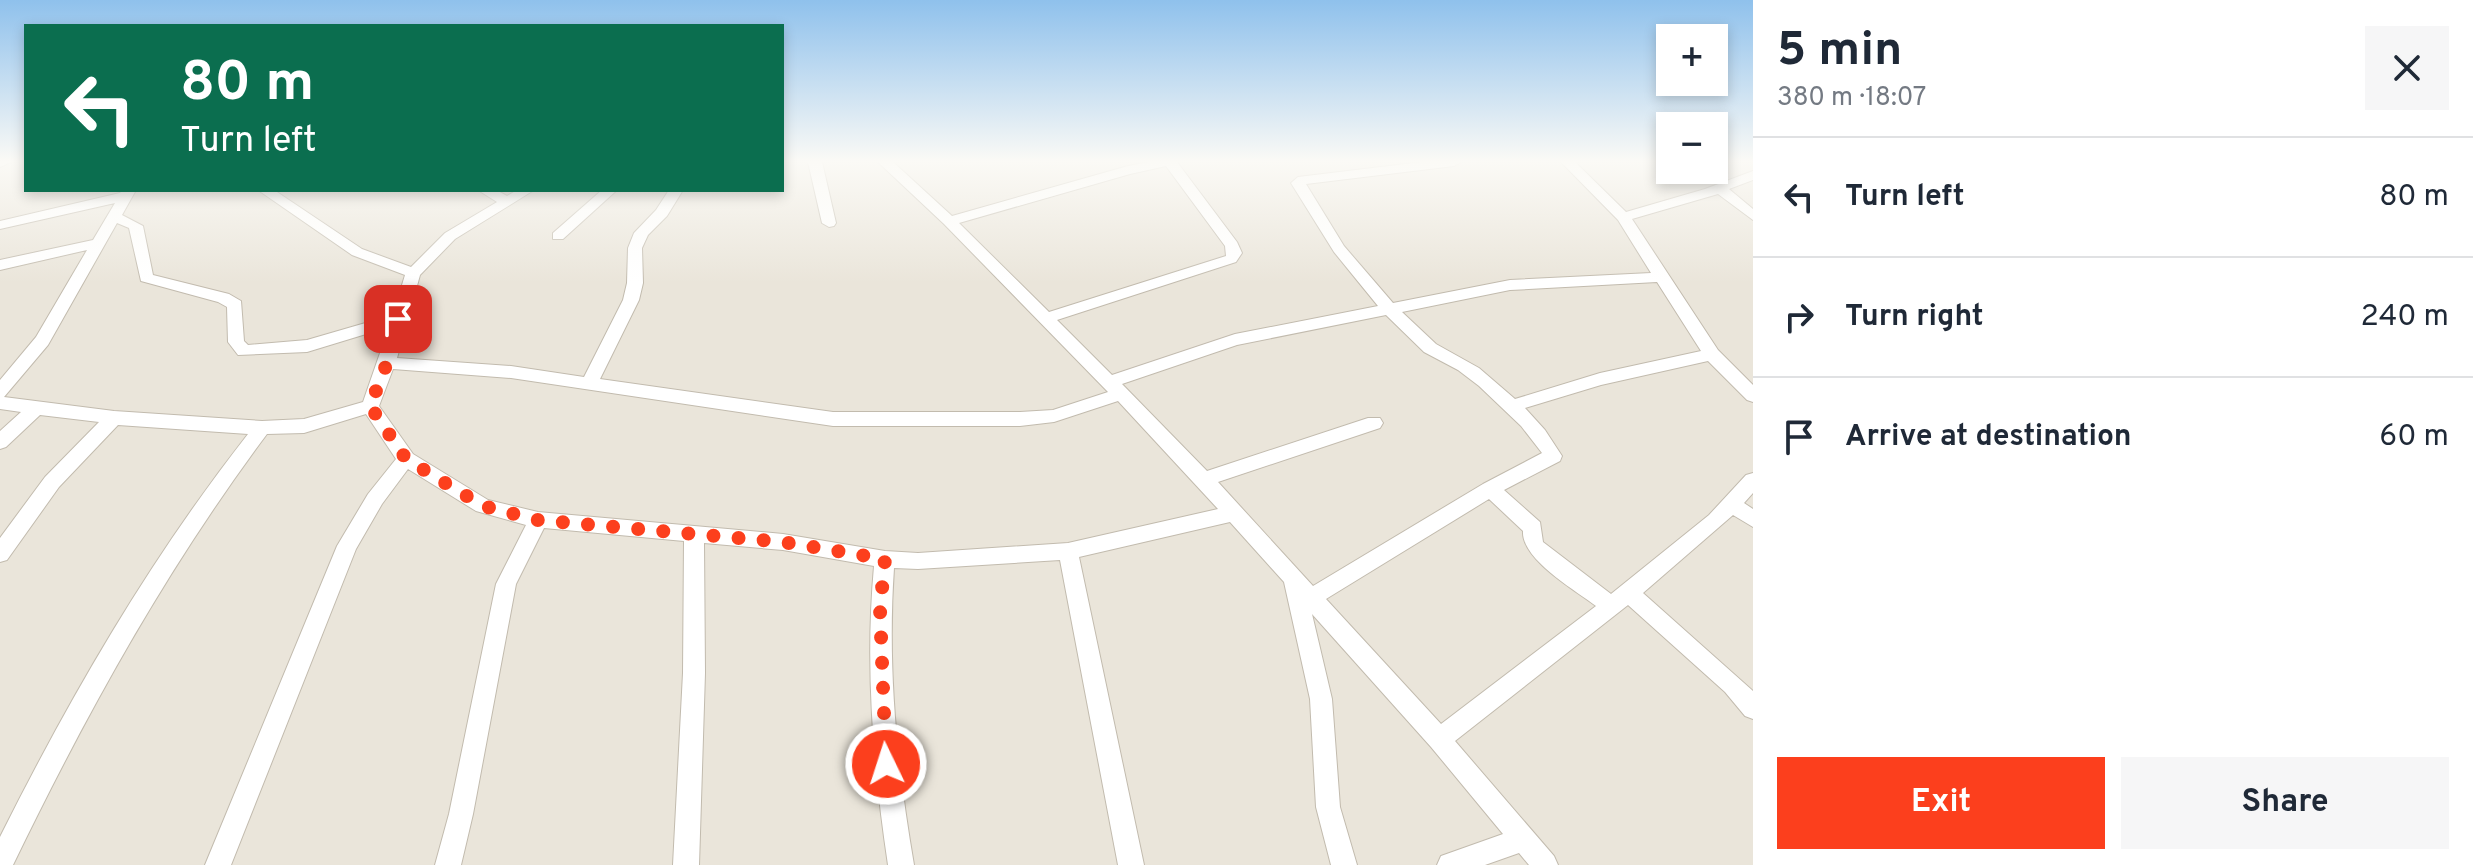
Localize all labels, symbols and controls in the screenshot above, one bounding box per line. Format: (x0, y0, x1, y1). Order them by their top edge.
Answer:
text: 5 min (1777, 22, 1902, 82)
map controls (1656, 24, 1728, 184)
button: + (1656, 24, 1728, 96)
button: close (2365, 26, 2449, 110)
text: 80 m (180, 50, 314, 120)
icon: left (48, 56, 152, 160)
text: 380 m · 18:07 (1777, 82, 1926, 115)
button: − (1656, 112, 1728, 184)
text: Turn left (180, 119, 317, 165)
icon: left (1777, 175, 1821, 219)
text: Turn left (1845, 179, 1965, 216)
text: 80 m (2379, 179, 2449, 216)
pin (364, 285, 432, 353)
icon: right (1777, 295, 1821, 339)
icon: arrive (376, 297, 420, 341)
text: Turn right (1845, 299, 1983, 336)
text: 240 m (2361, 299, 2449, 336)
icon: arrive (1777, 415, 1821, 459)
text: Arrive at destination (1845, 419, 2131, 456)
text: 60 m (2379, 419, 2449, 456)
position arrow (844, 722, 928, 806)
button: Exit (1777, 757, 2105, 849)
button: Share (2121, 757, 2449, 849)

